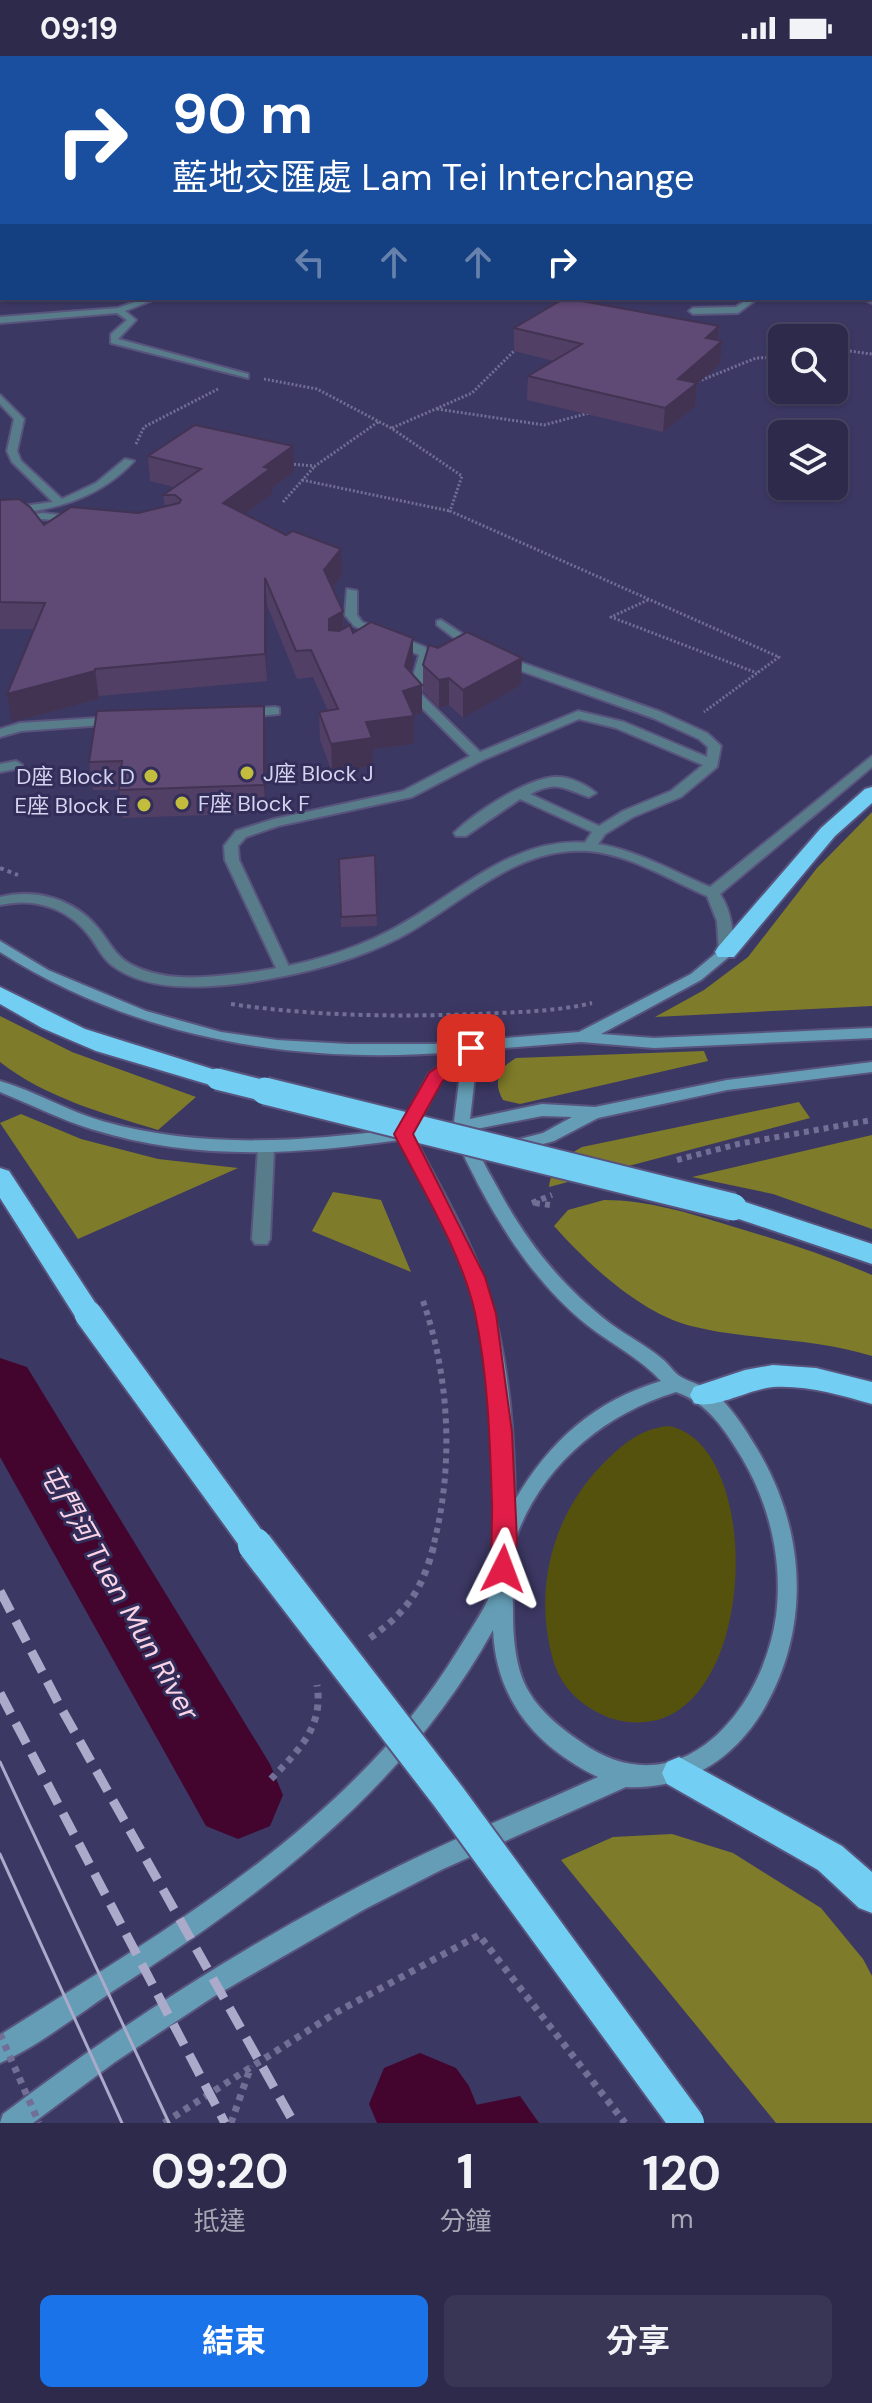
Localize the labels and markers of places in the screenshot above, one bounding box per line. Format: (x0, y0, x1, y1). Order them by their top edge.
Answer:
place label: J座 Block J (263, 759, 374, 788)
place label: D座 Block D (16, 762, 135, 791)
marker: J座 Block J (238, 764, 256, 782)
marker: D座 Block D (142, 767, 160, 785)
place label: F座 Block F (198, 789, 310, 818)
place label: E座 Block E (15, 791, 128, 820)
marker: F座 Block F (173, 794, 191, 812)
marker: E座 Block E (135, 796, 153, 814)
pin (437, 1014, 505, 1082)

